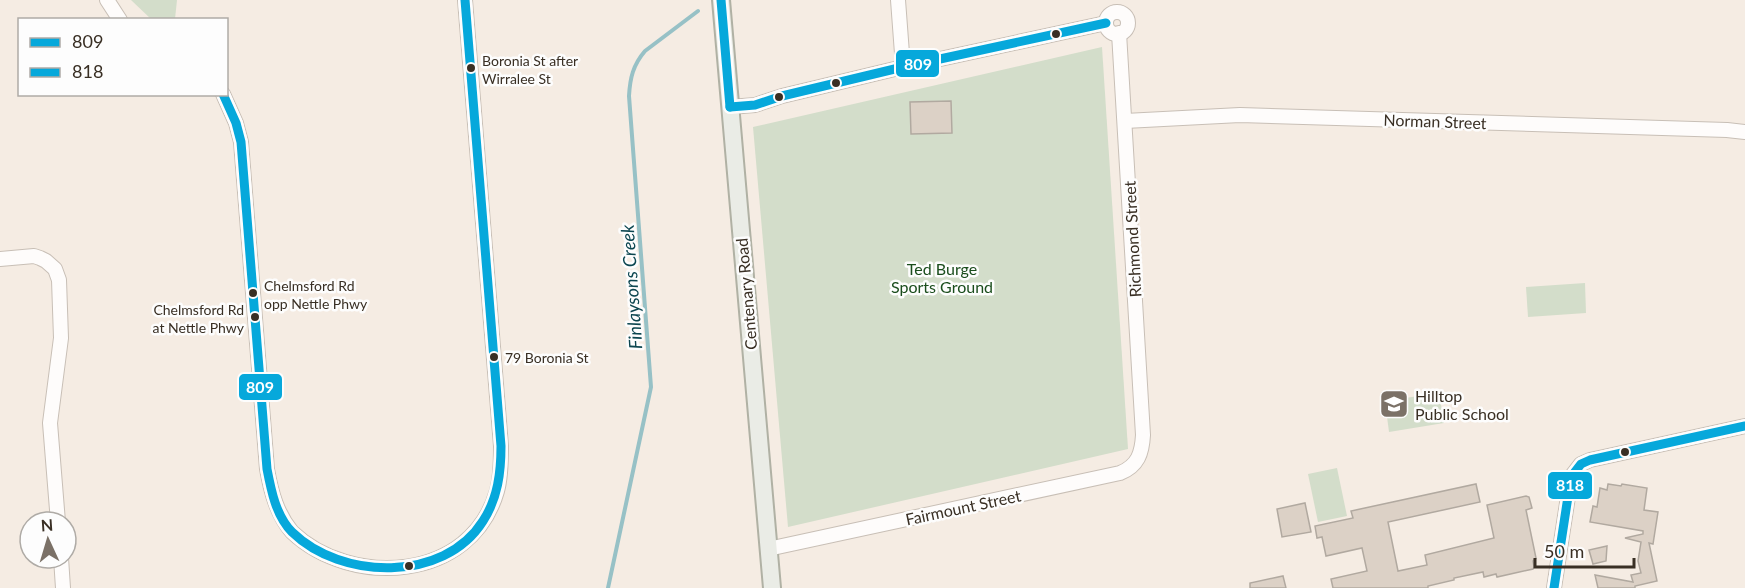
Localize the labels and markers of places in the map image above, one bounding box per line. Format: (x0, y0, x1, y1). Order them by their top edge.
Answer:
unlabelled marker (1050, 28, 1062, 40)
place label: Boronia St after Wirralee St (482, 52, 578, 87)
marker: Boronia St after Wirralee St (465, 62, 477, 74)
unlabelled marker (830, 77, 842, 89)
unlabelled marker (773, 91, 785, 103)
place label: Chelmsford Rd opp Nettle Phwy (264, 277, 368, 312)
marker: Chelmsford Rd opp Nettle Phwy (247, 287, 259, 299)
place label: Chelmsford Rd at Nettle Phwy (153, 301, 245, 336)
marker: Chelmsford Rd at Nettle Phwy (249, 311, 261, 323)
place label: 79 Boronia St (505, 349, 588, 366)
marker: 79 Boronia St (488, 351, 500, 363)
place label: Hilltop Public School (1415, 386, 1509, 423)
school or university icon: Hilltop Public School (1378, 388, 1410, 420)
unlabelled marker (1619, 446, 1631, 458)
unlabelled marker (403, 560, 415, 572)

